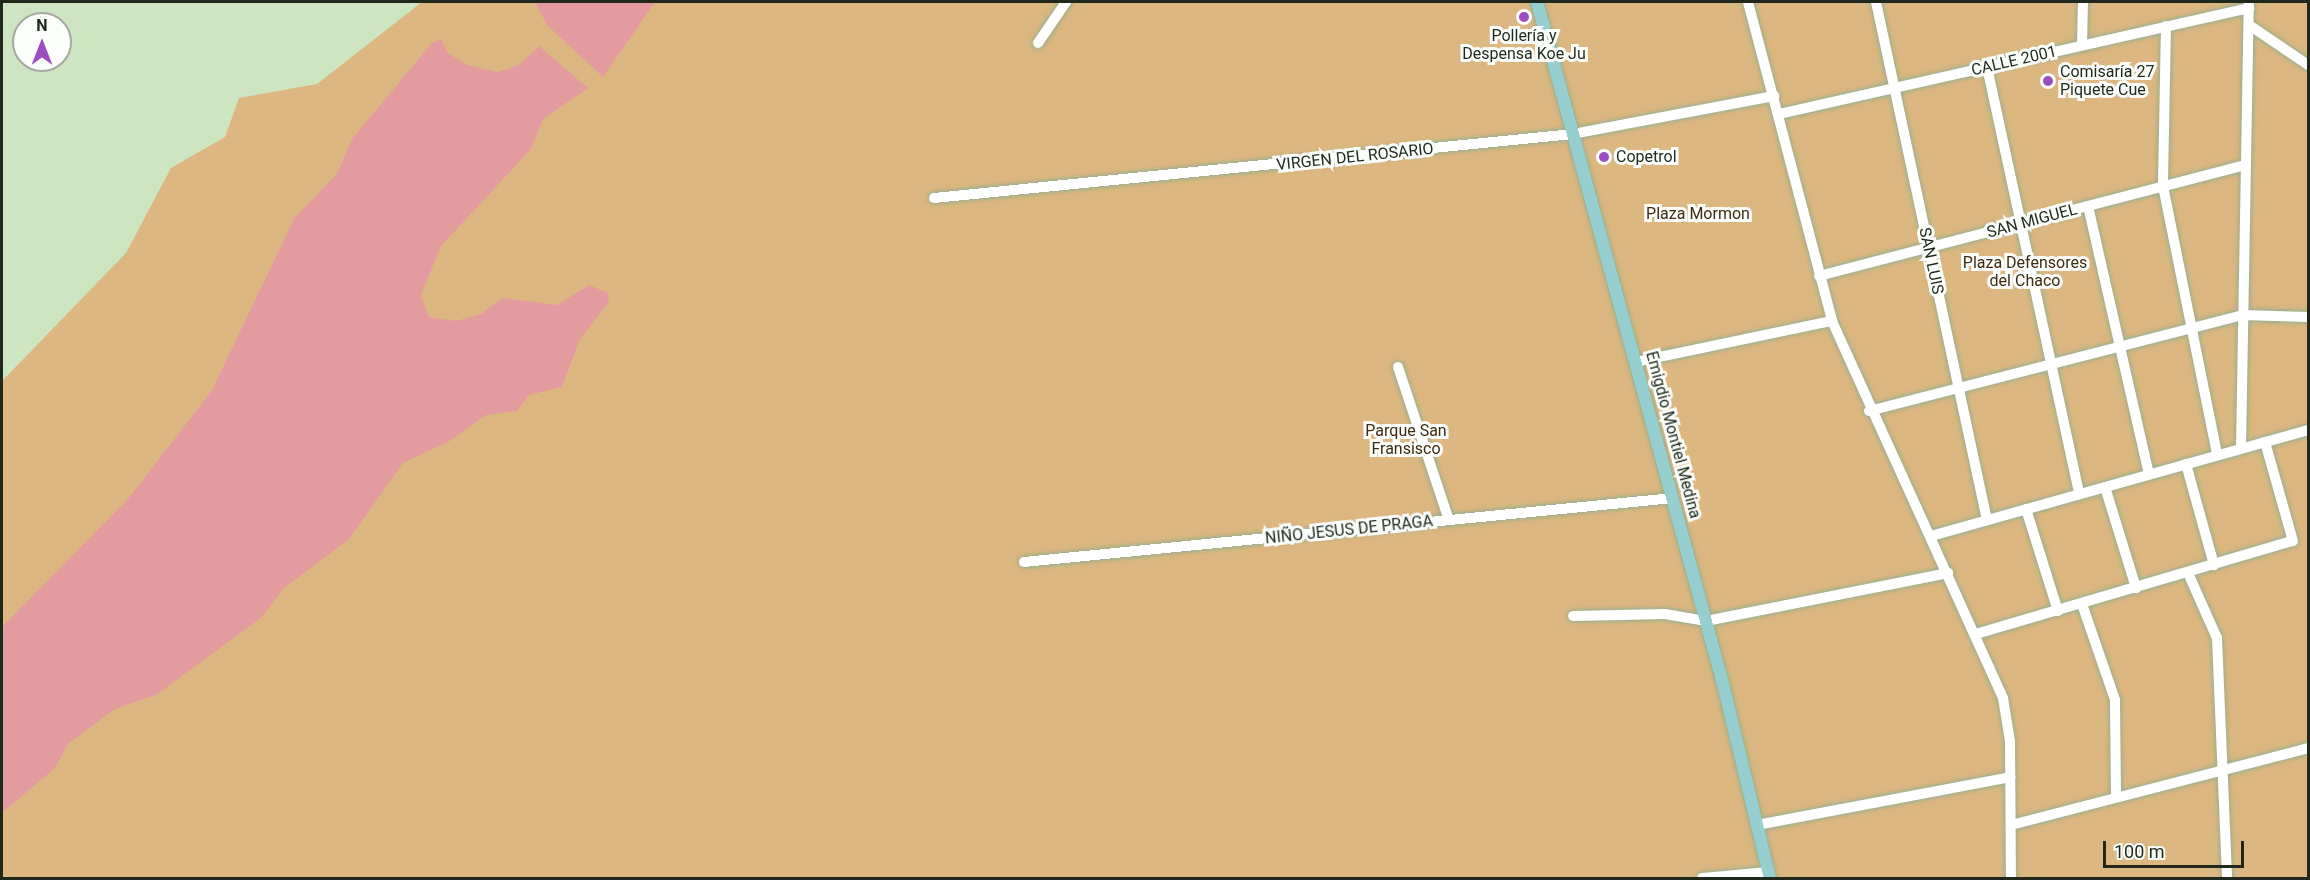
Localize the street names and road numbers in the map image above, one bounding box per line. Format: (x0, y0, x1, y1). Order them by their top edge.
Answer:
street label: CALLE 2001 (1969, 42, 2059, 80)
street label: VIRGEN DEL ROSARIO (1275, 139, 1435, 175)
street label: SAN MIGUEL (1985, 200, 2079, 242)
street label: SAN LUIS (1915, 226, 1947, 296)
street label: Emigdio Montiel Medina (1641, 349, 1705, 521)
street label: NIÑO JESUS DE PRAGA (1264, 512, 1434, 548)

